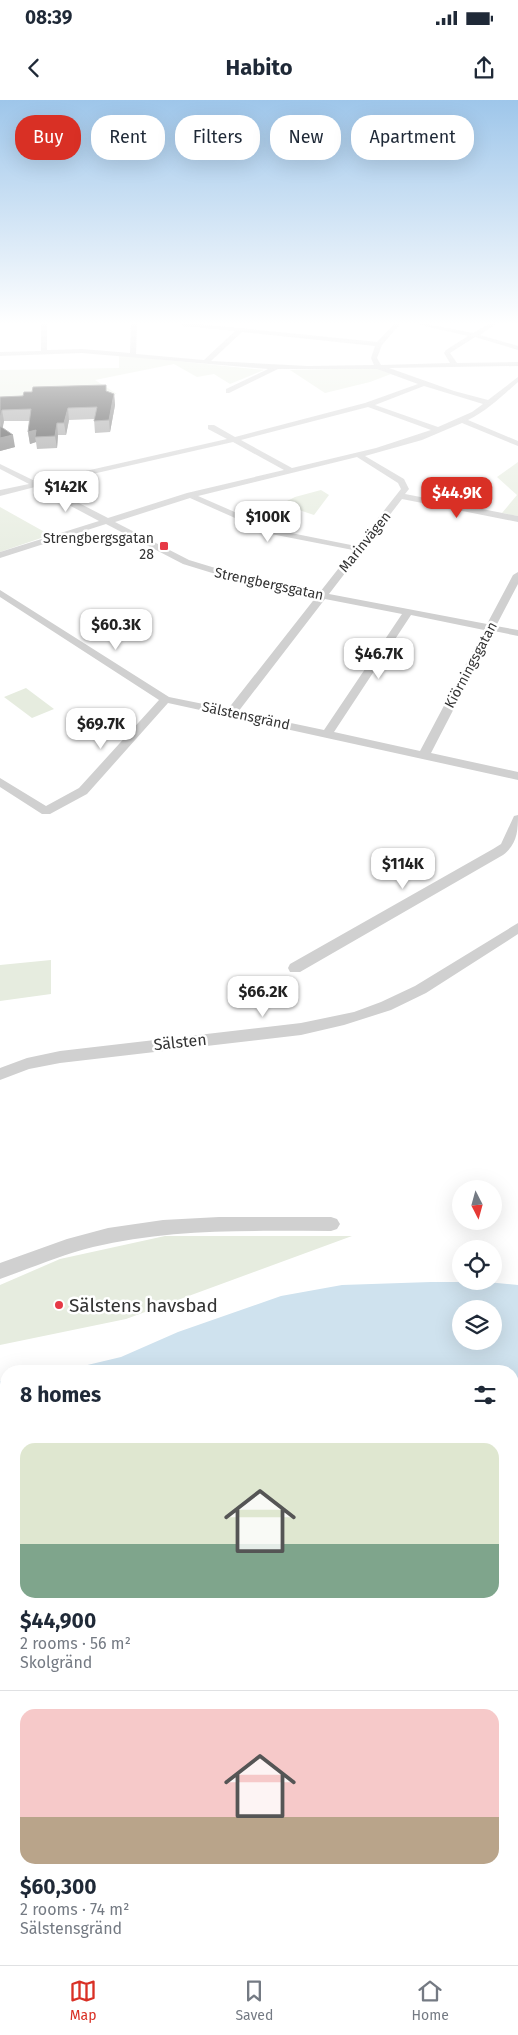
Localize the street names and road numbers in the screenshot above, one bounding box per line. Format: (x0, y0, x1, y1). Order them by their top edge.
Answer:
street label: Marinvägen (335, 508, 395, 576)
street label: Strengbergsgatan (213, 564, 325, 604)
street label: Kiörningsgatan (441, 619, 501, 711)
street label: Sälstensgränd (201, 698, 291, 734)
street label: Sälsten (153, 1030, 207, 1054)

